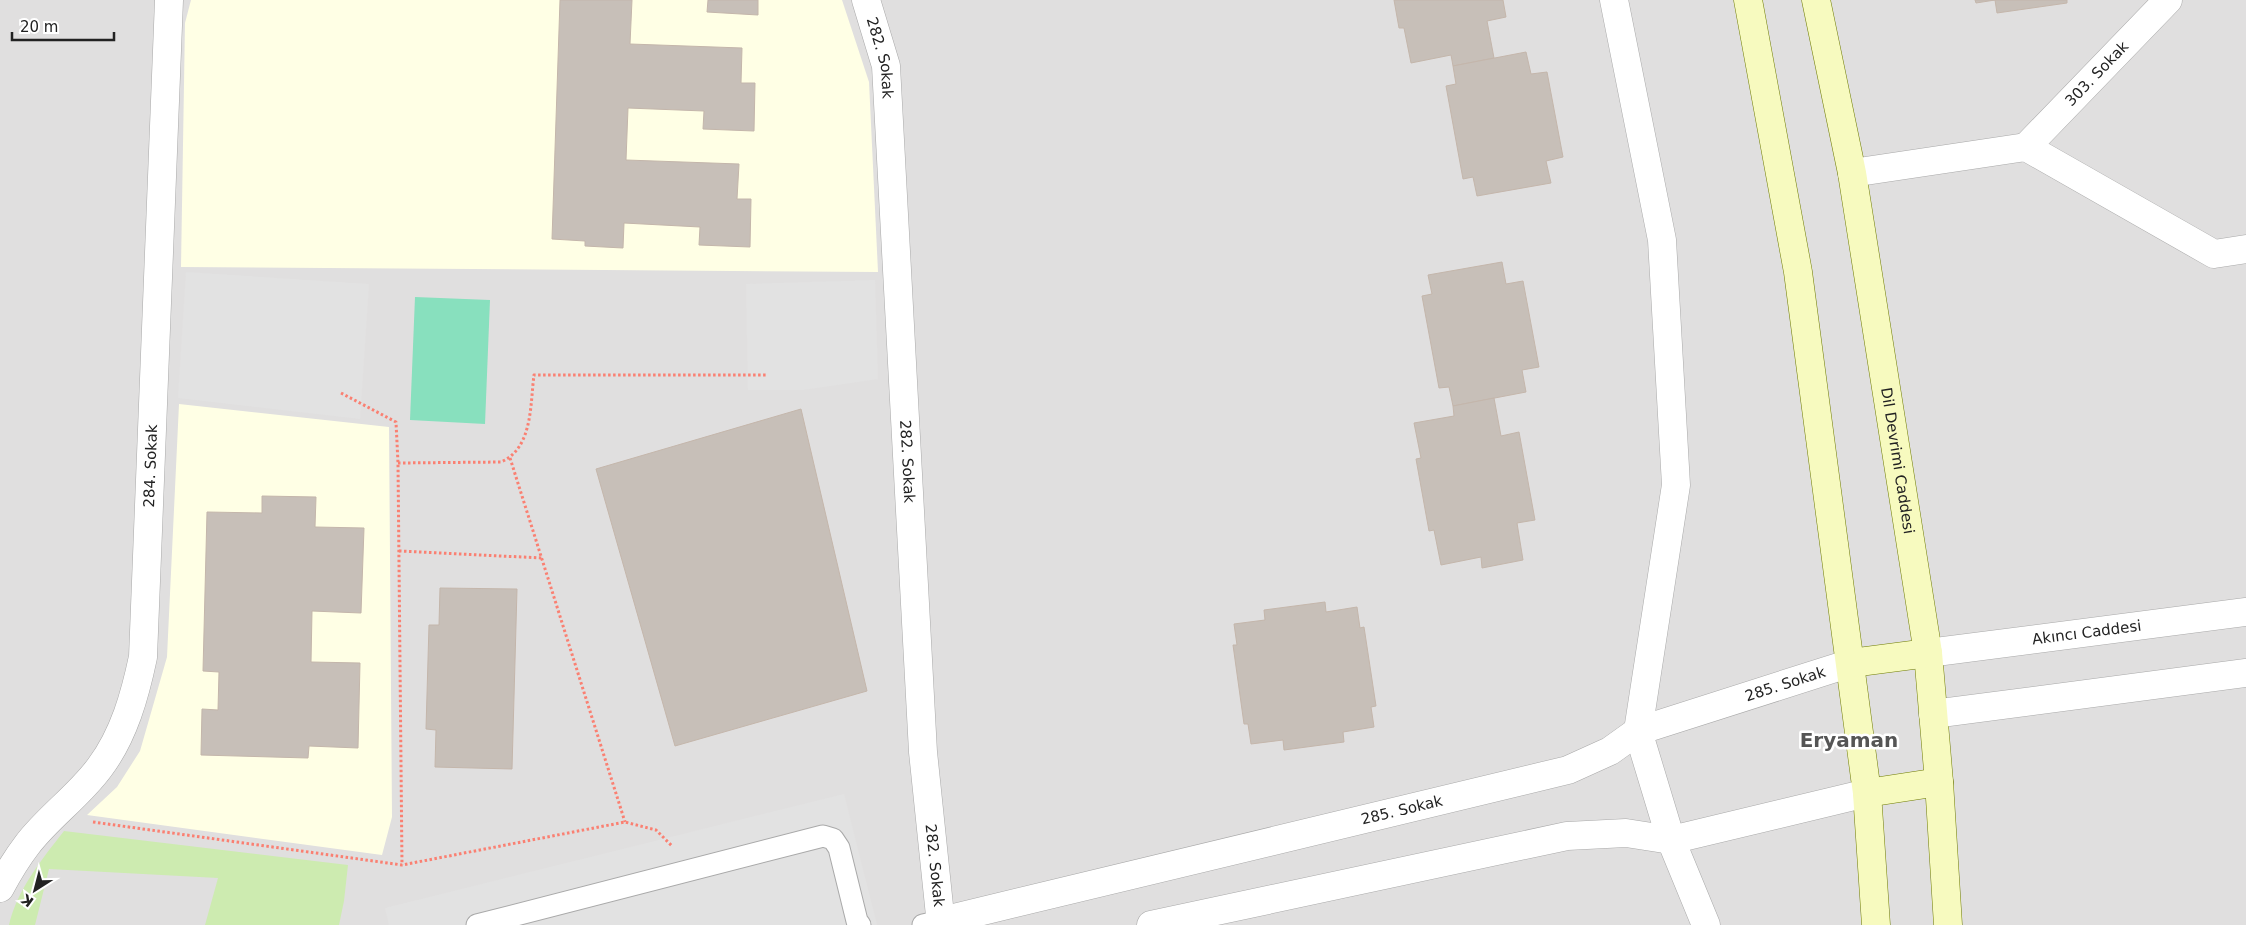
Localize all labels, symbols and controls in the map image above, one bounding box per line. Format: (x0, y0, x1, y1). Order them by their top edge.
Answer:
scale bar (12, 10, 115, 42)
street label: 282. Sokak (863, 15, 897, 99)
text: 20 m (20, 18, 58, 36)
street label: 303. Sokak (2061, 37, 2132, 110)
street label: Dil Devrimi Caddesi (1877, 386, 1918, 535)
street label: 282. Sokak (896, 419, 919, 504)
street label: 284. Sokak (140, 424, 161, 508)
street label: Akıncı Caddesi (2031, 617, 2142, 648)
street label: 285. Sokak (1743, 663, 1828, 705)
district label: Eryaman (1800, 728, 1898, 752)
street label: 285. Sokak (1359, 791, 1445, 829)
street label: 282. Sokak (922, 823, 948, 908)
north arrow (10, 865, 60, 915)
text: K (17, 890, 36, 910)

